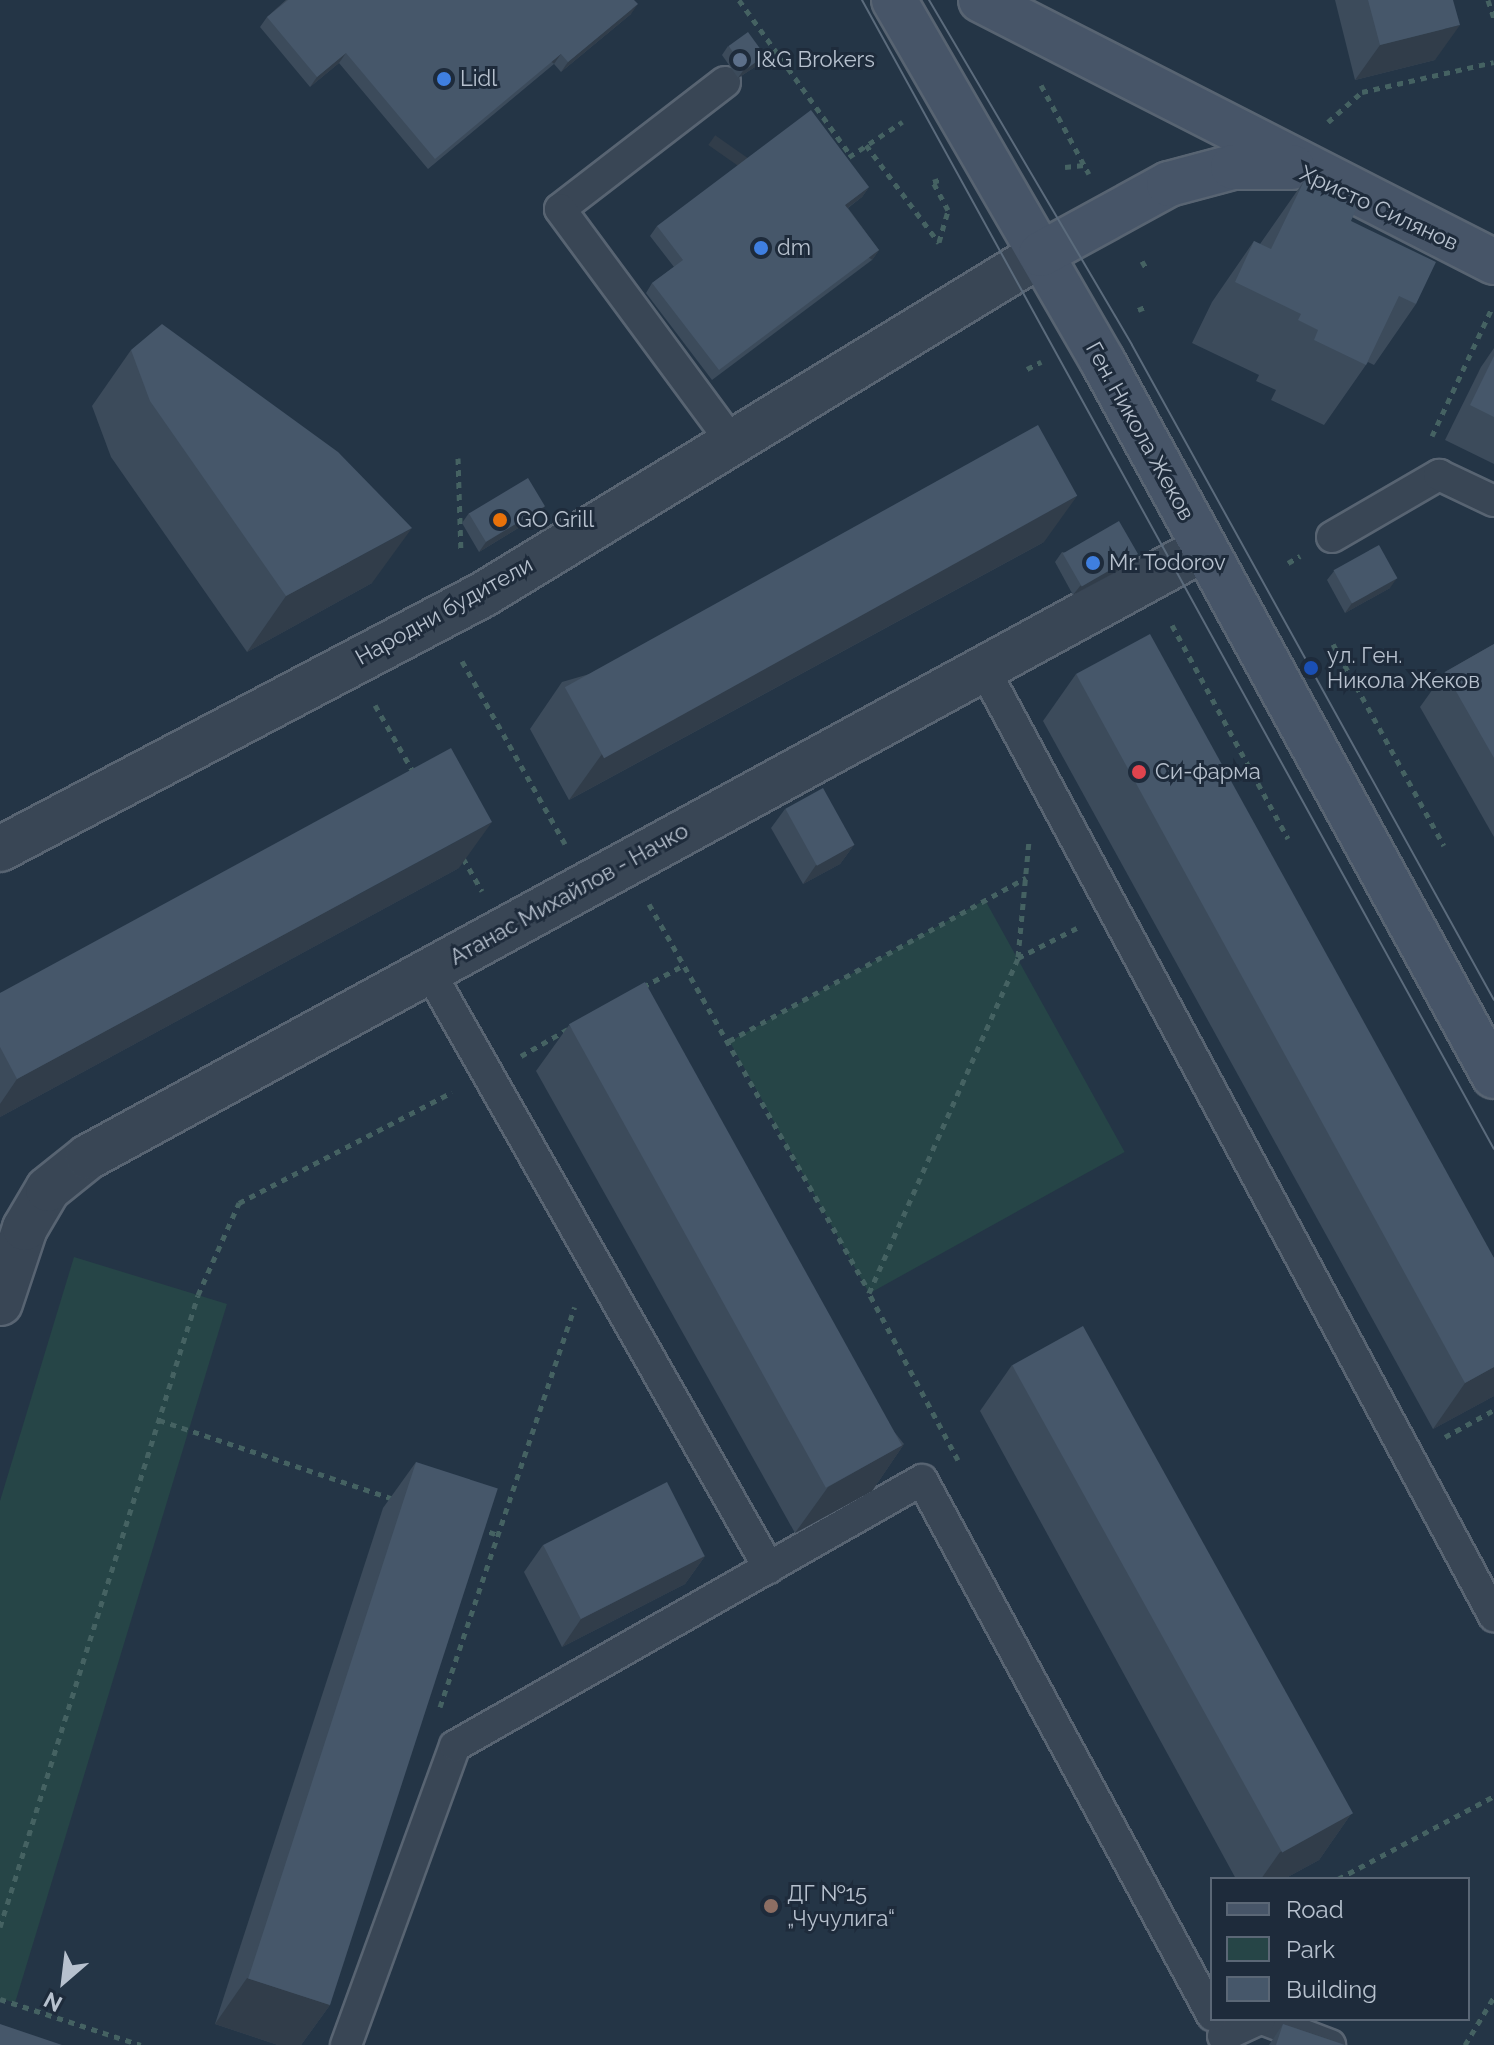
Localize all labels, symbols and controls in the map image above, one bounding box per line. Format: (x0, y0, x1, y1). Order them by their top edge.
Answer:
place label: I&G Brokers (756, 47, 875, 73)
marker: I&G Brokers (731, 51, 749, 69)
place label: Lidl (460, 66, 497, 92)
marker: Lidl (435, 70, 453, 88)
street label: Христо Силянов (1296, 160, 1462, 256)
place label: dm (777, 235, 811, 261)
marker: dm (752, 239, 770, 257)
street label: Ген. Никола Жеков (1080, 337, 1200, 525)
place label: GO Grill (516, 507, 594, 533)
marker: GO Grill (491, 511, 509, 529)
place label: Mr. Todorov (1109, 550, 1226, 576)
street label: Народни будители (351, 551, 537, 671)
marker: Mr. Todorov (1084, 554, 1102, 572)
place label: ул. Ген. Никола Жеков (1327, 642, 1480, 694)
marker: ул. Ген. Никола Жеков (1302, 659, 1320, 677)
place label: Си-фарма (1155, 759, 1261, 785)
marker: Си-фарма (1130, 763, 1148, 781)
street label: Атанас Михайлов - Начко (445, 817, 693, 971)
legend (1210, 1877, 1470, 2021)
place label: ДГ №15 „Чучулига“ (787, 1880, 895, 1932)
text: Road (1286, 1895, 1344, 1924)
marker: ДГ №15 „Чучулига“ (762, 1897, 780, 1915)
text: Park (1286, 1935, 1335, 1964)
north arrow (24, 1941, 104, 2021)
text: Building (1286, 1975, 1377, 2004)
text: N (39, 1987, 66, 2018)

